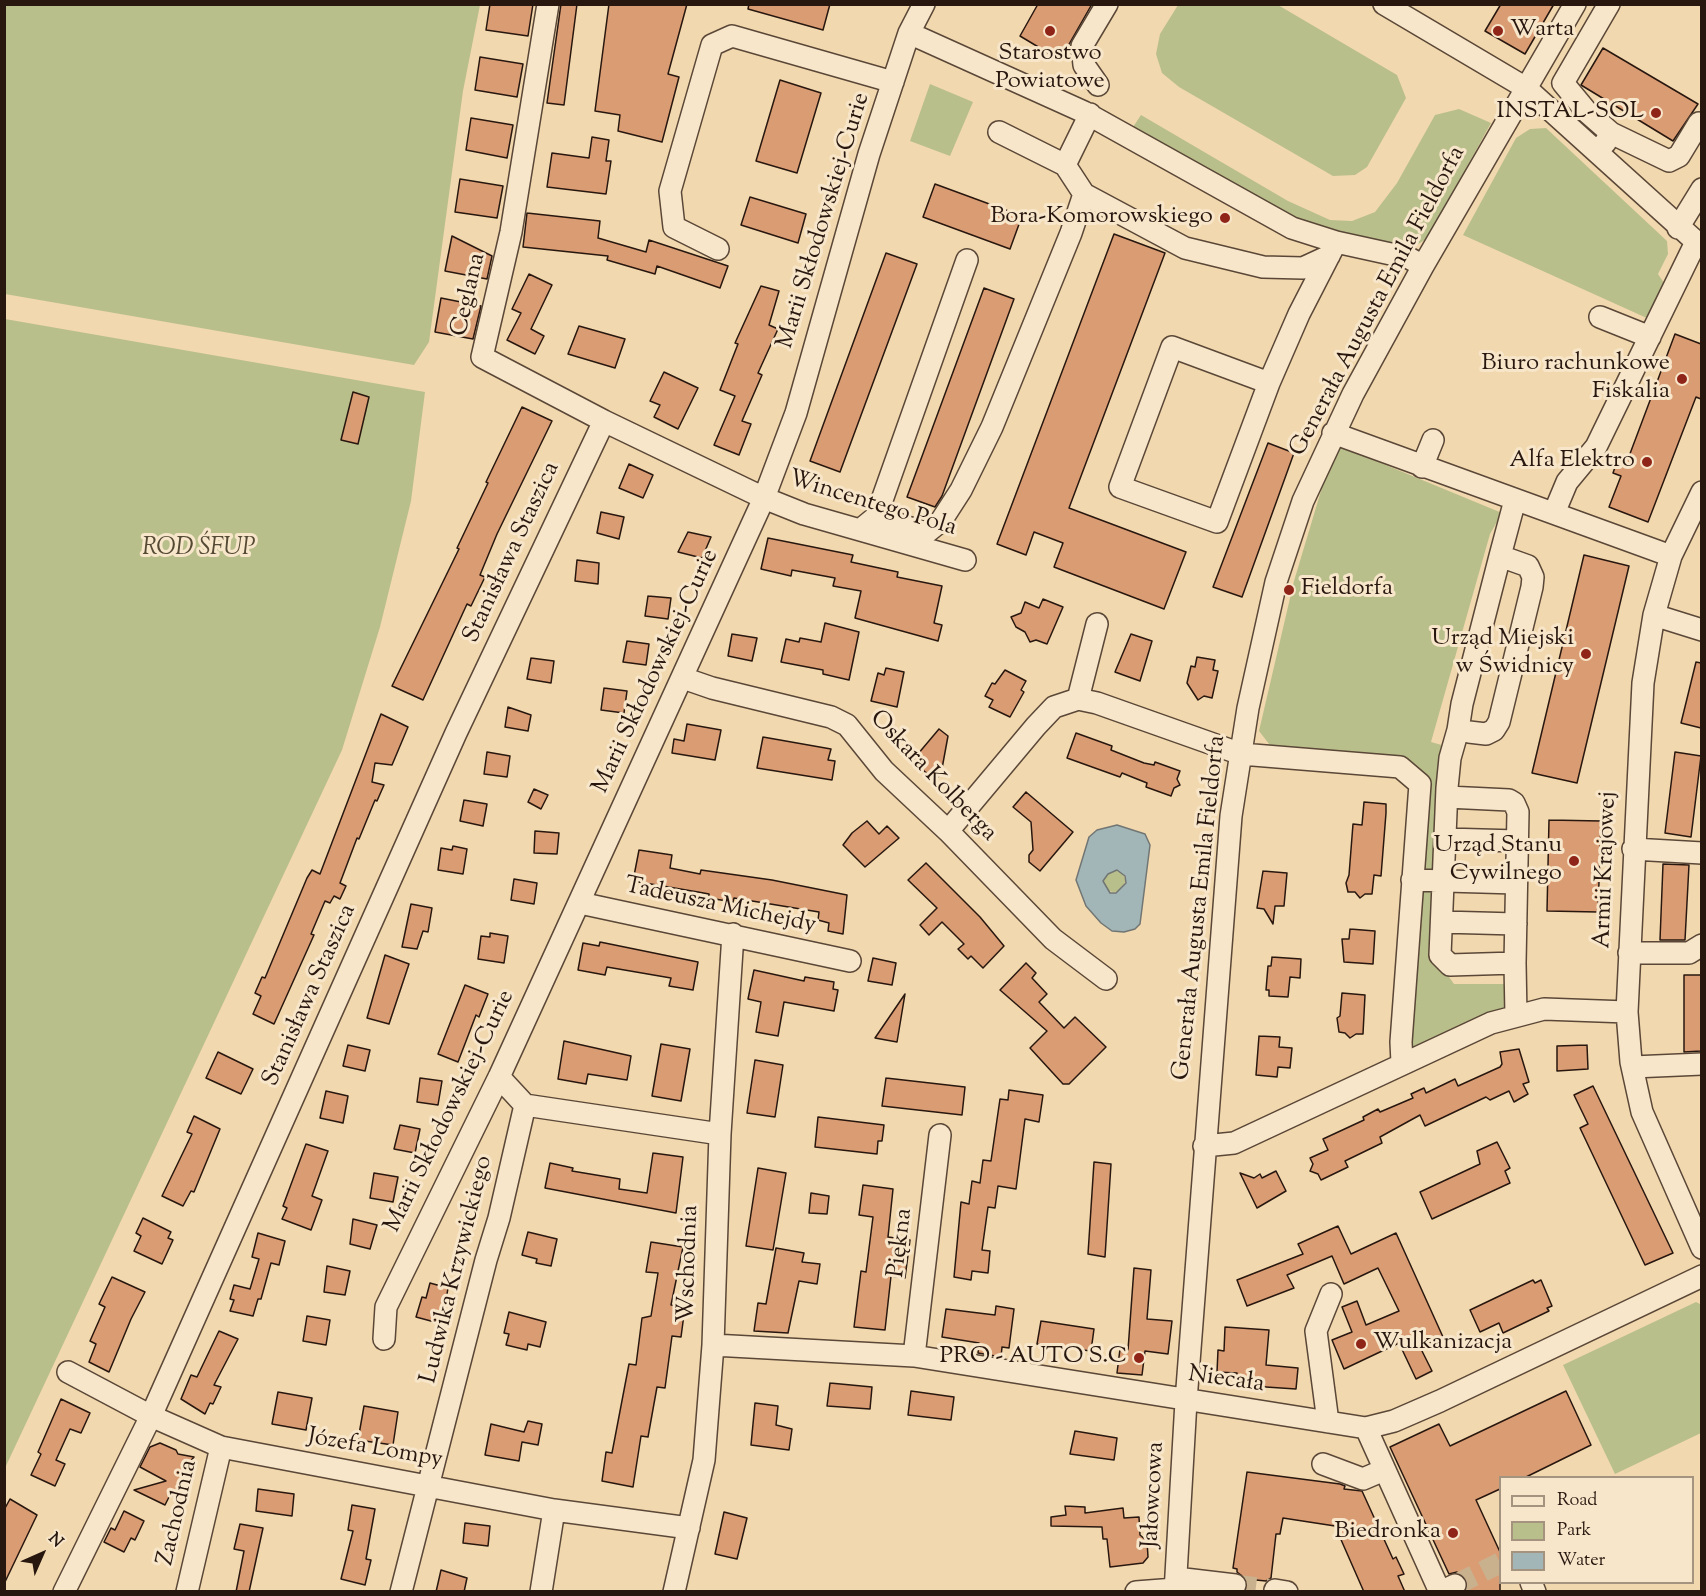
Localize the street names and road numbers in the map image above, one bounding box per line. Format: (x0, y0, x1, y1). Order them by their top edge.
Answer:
street label: Marii Skłodowskiej-Curie (772, 90, 878, 352)
street label: Generała Augusta Emila Fieldorfa (1285, 142, 1473, 462)
street label: Ceglana (446, 251, 494, 339)
street label: Stanisława Staszica (458, 458, 568, 648)
street label: Wincentego Pola (784, 466, 960, 544)
street label: Marii Skłodowskiej-Curie (588, 545, 726, 799)
street label: Oskara Kolberga (862, 705, 1002, 849)
street label: Generała Augusta Emila Fieldorfa (1169, 734, 1233, 1082)
street label: Armii Krajowej (1590, 791, 1624, 949)
street label: Tadeusza Michejdy (622, 873, 818, 941)
street label: Stanisława Staszica (258, 901, 364, 1091)
street label: Marii Skłodowskiej-Curie (380, 986, 522, 1238)
street label: Ludwika Krzywickiego (416, 1153, 500, 1387)
street label: Wschodnia (674, 1205, 706, 1323)
street label: Piękna (883, 1207, 921, 1279)
street label: Niecała (1186, 1361, 1266, 1401)
street label: Józefa Lompy (305, 1424, 445, 1476)
street label: Jałowcowa (1138, 1441, 1172, 1549)
street label: Zachodnia (153, 1457, 205, 1569)

